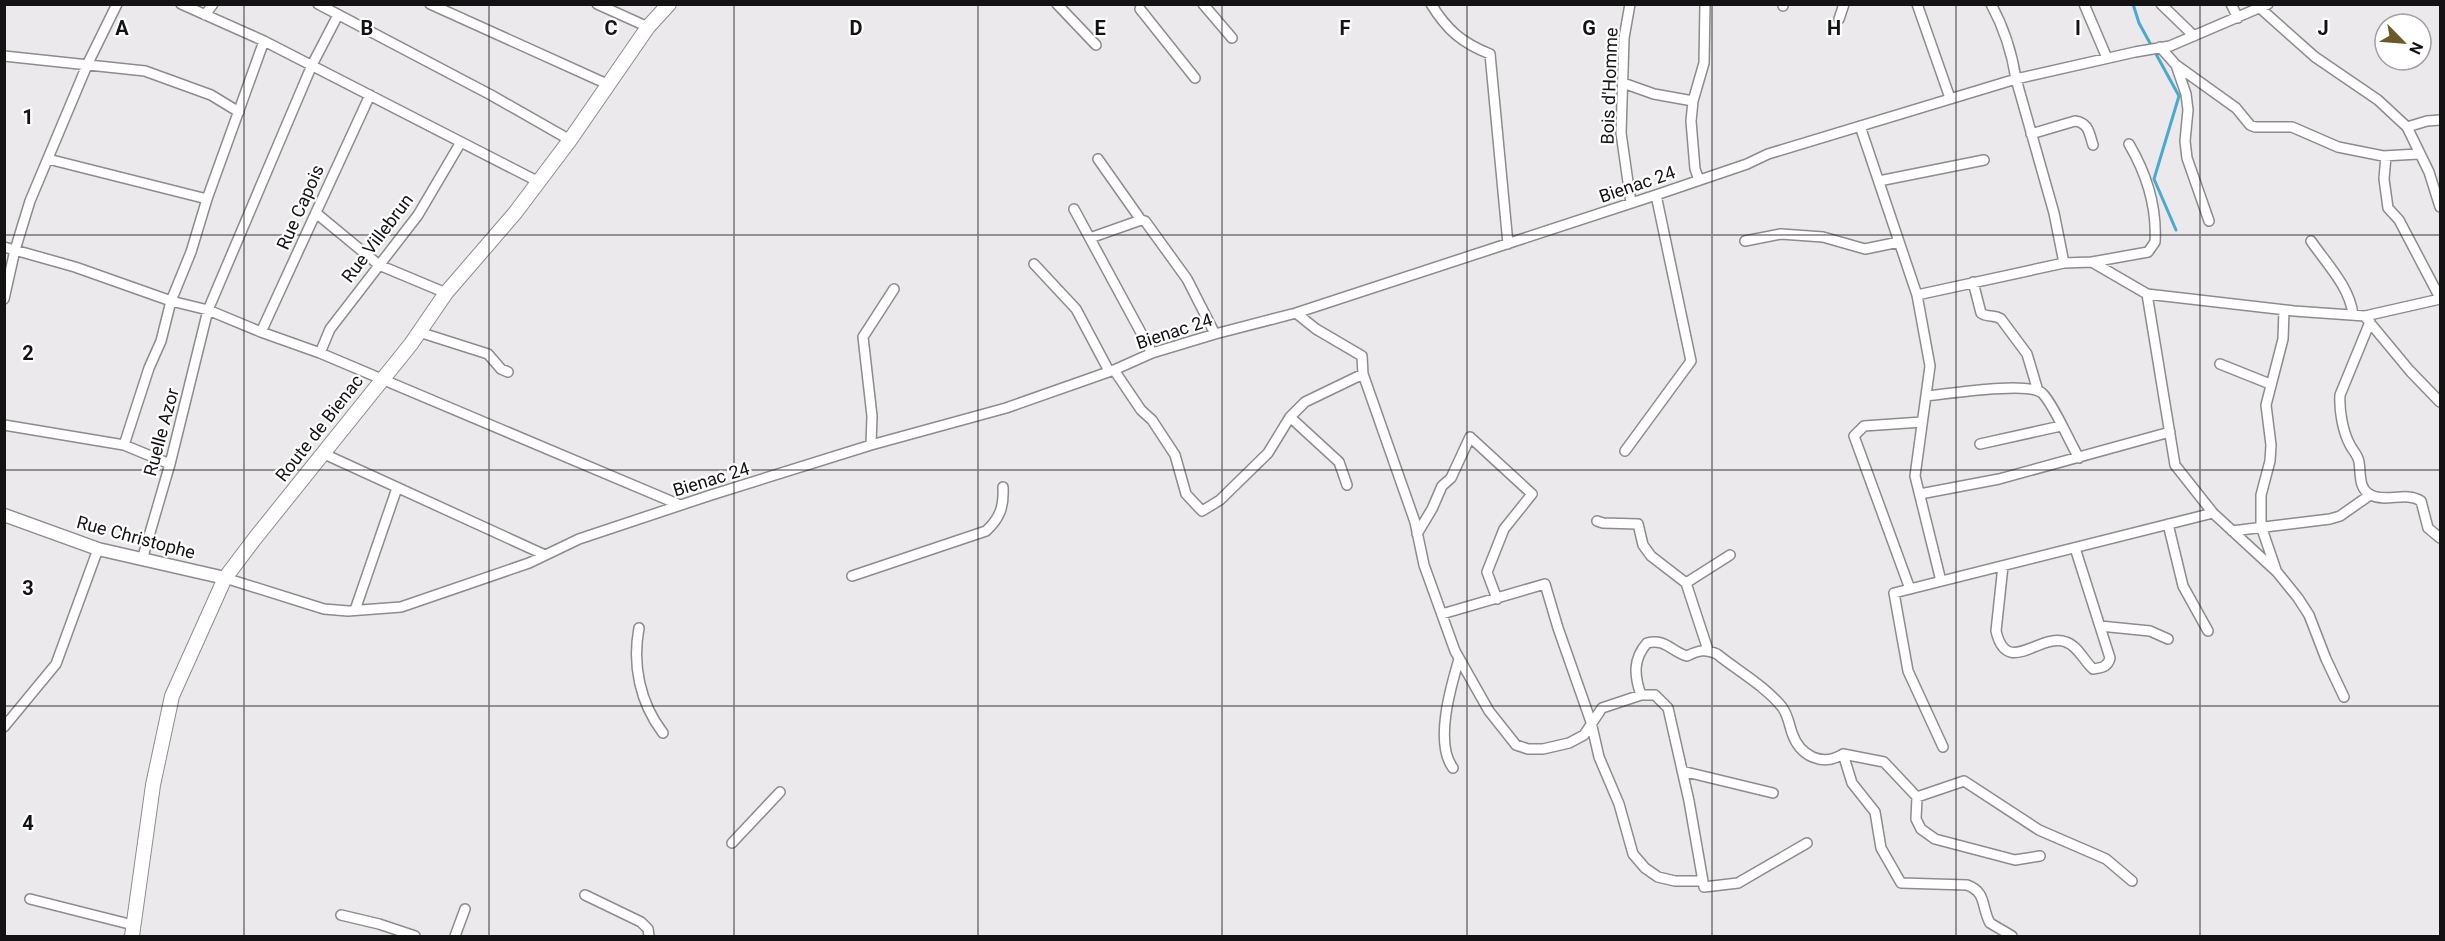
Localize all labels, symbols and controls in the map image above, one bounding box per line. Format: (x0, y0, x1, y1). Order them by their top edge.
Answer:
north arrow (2373, 12, 2433, 72)
text: A (115, 16, 129, 40)
text: B (361, 16, 373, 40)
text: C (604, 16, 618, 40)
text: D (850, 16, 863, 40)
text: E (1094, 16, 1106, 40)
text: F (1340, 16, 1351, 40)
text: G (1582, 16, 1596, 40)
text: H (1827, 16, 1841, 40)
text: I (2075, 16, 2081, 40)
text: J (2317, 16, 2329, 40)
street label: Bois d'Homme (1596, 27, 1622, 145)
text: N (2405, 39, 2427, 57)
text: 1 (22, 105, 34, 129)
street label: Rue Capois (272, 161, 328, 253)
street label: Bienac 24 (1596, 161, 1678, 207)
street label: Rue Villebrun (337, 190, 417, 286)
street label: Bienac 24 (1133, 309, 1215, 353)
text: 2 (22, 341, 34, 365)
street label: Route de Bienac (271, 370, 367, 486)
street label: Ruelle Azor (139, 386, 183, 478)
street label: Bienac 24 (670, 457, 752, 501)
street label: Rue Christophe (74, 511, 198, 563)
text: 3 (22, 576, 34, 600)
text: 4 (22, 811, 34, 835)

